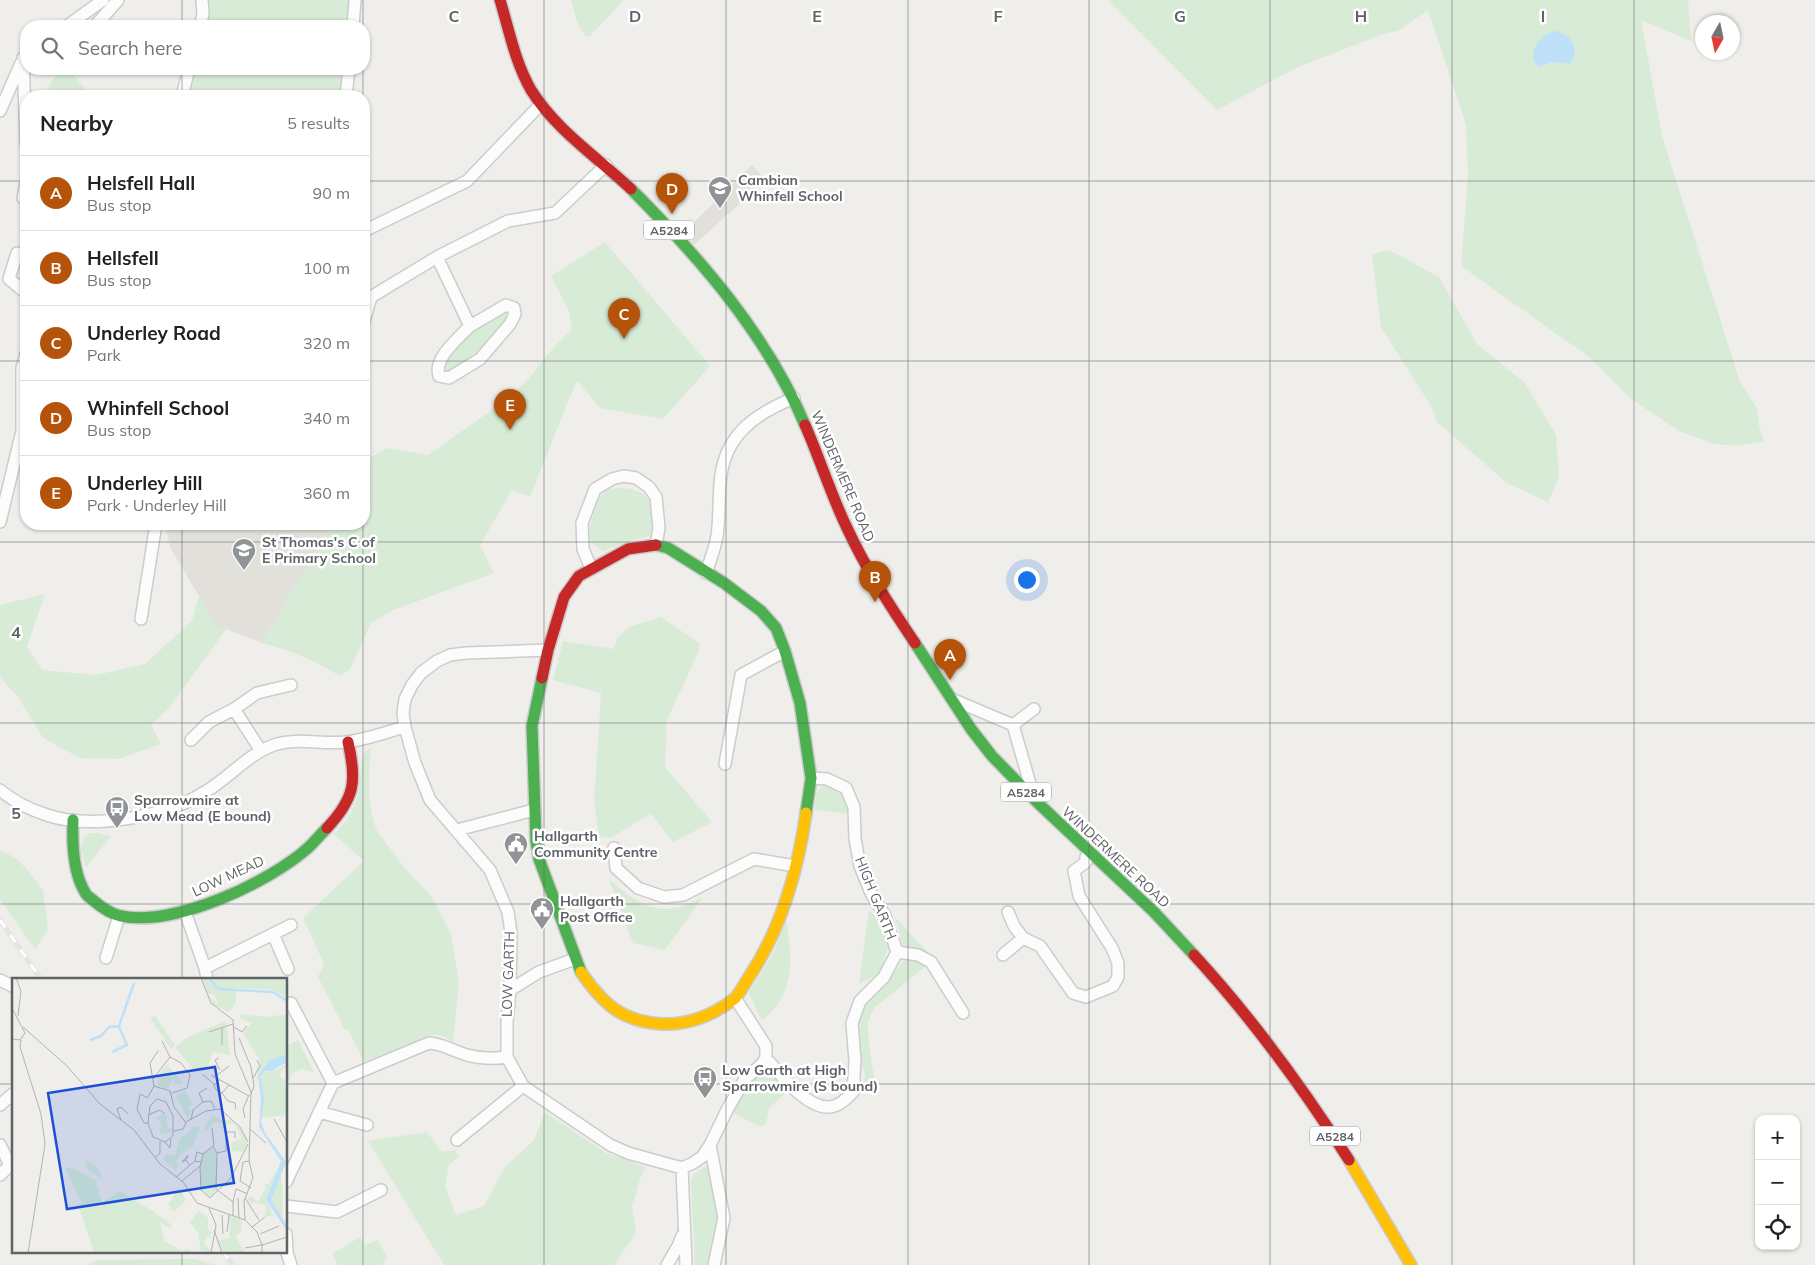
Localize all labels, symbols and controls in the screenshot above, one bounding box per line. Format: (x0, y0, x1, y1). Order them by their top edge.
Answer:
text: C (449, 6, 460, 26)
text: D (629, 6, 641, 26)
text: E (812, 6, 822, 26)
text: F (993, 6, 1003, 26)
text: G (1174, 6, 1186, 26)
text: H (1355, 6, 1367, 26)
text: I (1541, 6, 1545, 26)
north arrow (1695, 15, 1740, 60)
search box (20, 20, 370, 75)
icon: search (38, 34, 66, 62)
text: Search here (78, 36, 182, 60)
text: Nearby (40, 110, 113, 136)
text: 5 results (287, 113, 350, 133)
text: Helsfell Hall (87, 171, 195, 195)
place label: Cambian Whinfell School (738, 171, 843, 205)
pin: D (656, 173, 688, 214)
school or university icon: Cambian Whinfell School (707, 175, 733, 209)
text: A (50, 183, 62, 203)
text: 90 m (313, 183, 350, 203)
text: Bus stop (87, 195, 151, 215)
road number: A5284 (644, 220, 694, 240)
text: Hellsfell (87, 246, 159, 270)
text: B (50, 258, 62, 278)
text: 100 m (303, 258, 350, 278)
text: Bus stop (87, 270, 151, 290)
pin: C (608, 298, 640, 339)
text: Underley Road (87, 321, 221, 345)
text: C (51, 333, 61, 353)
text: 320 m (303, 333, 350, 353)
text: Park (87, 345, 121, 365)
pin: E (494, 389, 526, 430)
text: Whinfell School (87, 396, 229, 420)
text: D (50, 408, 62, 428)
text: 340 m (303, 408, 350, 428)
street label: WINDERMERE ROAD (807, 408, 879, 544)
text: Bus stop (87, 420, 151, 440)
text: Underley Hill (87, 471, 203, 495)
text: E (51, 483, 61, 503)
text: 360 m (303, 483, 350, 503)
text: Park · Underley Hill (87, 495, 227, 515)
place label: St Thomas's C of E Primary School (262, 533, 376, 567)
school or university icon: St Thomas's C of E Primary School (231, 537, 257, 571)
pin: B (859, 561, 891, 602)
your location (1014, 567, 1040, 593)
text: 4 (11, 622, 21, 642)
pin: A (934, 639, 966, 680)
road number: A5284 (1001, 782, 1051, 802)
place label: Sparrowmire at Low Mead (E bound) (134, 791, 272, 825)
bus stop icon: Sparrowmire at Low Mead (E bound) (104, 795, 130, 829)
street label: WINDERMERE ROAD (1058, 802, 1174, 912)
text: 5 (11, 803, 21, 823)
place label: Hallgarth Community Centre (534, 827, 658, 861)
public building icon: Hallgarth Community Centre (503, 831, 529, 865)
street label: LOW MEAD (189, 851, 267, 901)
street label: HIGH GARTH (851, 854, 901, 942)
place label: Hallgarth Post Office (560, 892, 633, 926)
public building icon: Hallgarth Post Office (529, 896, 555, 930)
street label: LOW GARTH (498, 931, 518, 1017)
inset map (12, 978, 288, 1252)
place label: Low Garth at High Sparrowmire (S bound) (722, 1061, 878, 1095)
bus stop icon: Low Garth at High Sparrowmire (S bound) (692, 1065, 718, 1099)
map controls (1755, 1115, 1800, 1250)
button: + (1755, 1115, 1800, 1160)
road number: A5284 (1310, 1126, 1360, 1146)
button: − (1755, 1160, 1800, 1205)
button: locate (1755, 1205, 1800, 1250)

